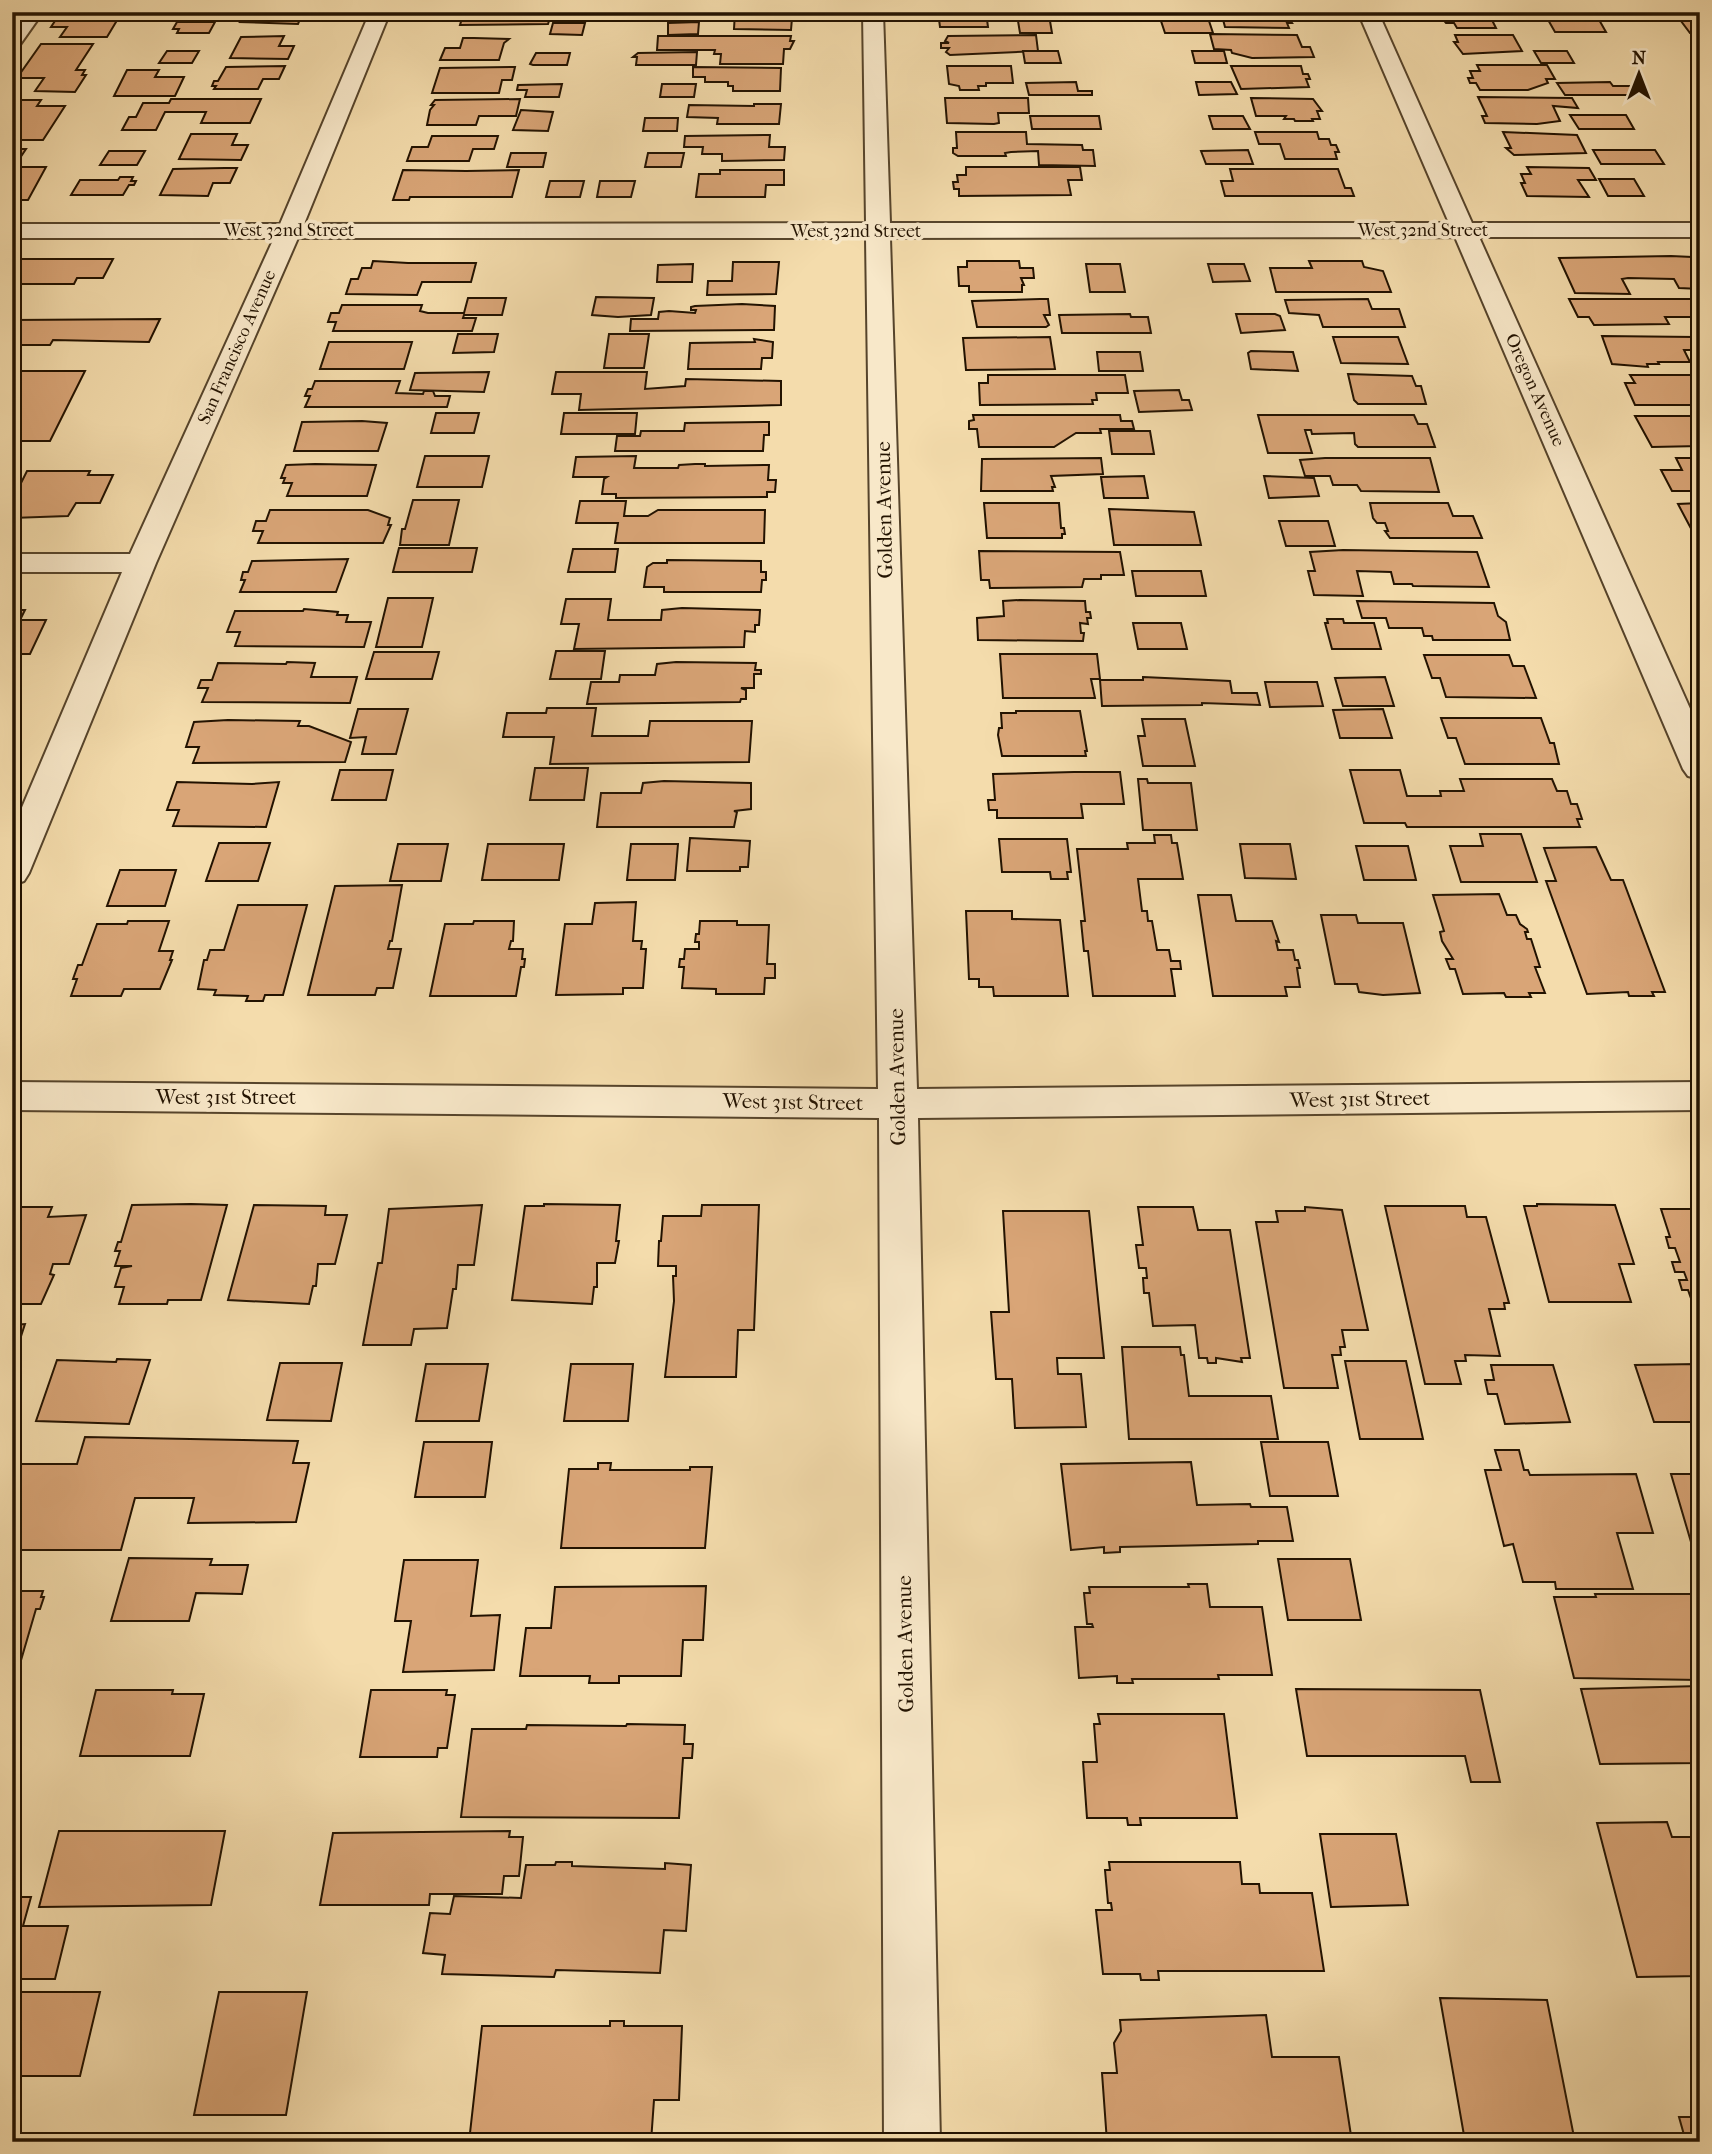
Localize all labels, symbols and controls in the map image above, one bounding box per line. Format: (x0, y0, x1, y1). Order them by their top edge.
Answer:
north arrow (1604, 38, 1674, 108)
text: N (1632, 47, 1647, 69)
street label: West 32nd Street (223, 220, 355, 241)
street label: West 32nd Street (1357, 220, 1489, 241)
street label: West 32nd Street (790, 221, 922, 242)
street label: San Francisco Avenue (193, 266, 281, 427)
street label: Oregon Avenue (1501, 330, 1569, 450)
street label: Golden Avenue (871, 441, 897, 579)
street label: Golden Avenue (884, 1008, 910, 1146)
street label: West 31st Street (155, 1085, 297, 1109)
street label: West 31st Street (1288, 1086, 1431, 1112)
street label: West 31st Street (721, 1089, 864, 1115)
street label: Golden Avenue (892, 1575, 918, 1713)

